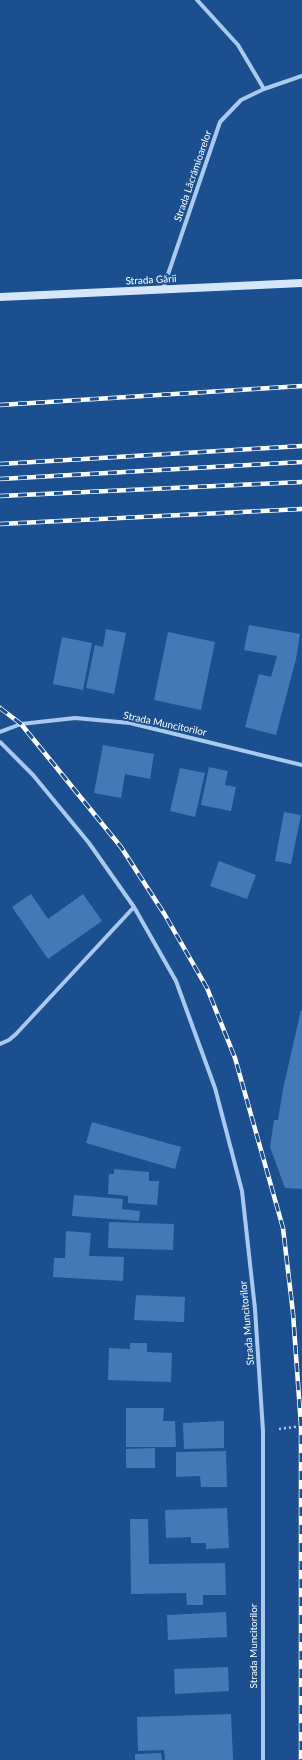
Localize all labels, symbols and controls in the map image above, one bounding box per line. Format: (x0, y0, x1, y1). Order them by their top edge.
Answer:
street label: Strada Lăcrămioarelor (172, 129, 214, 223)
street label: Strada Gării (125, 273, 177, 287)
street label: Strada Muncitorilor (122, 709, 208, 739)
street label: Strada Muncitorilor (237, 1280, 257, 1366)
street label: Strada Muncitorilor (248, 1604, 260, 1688)

